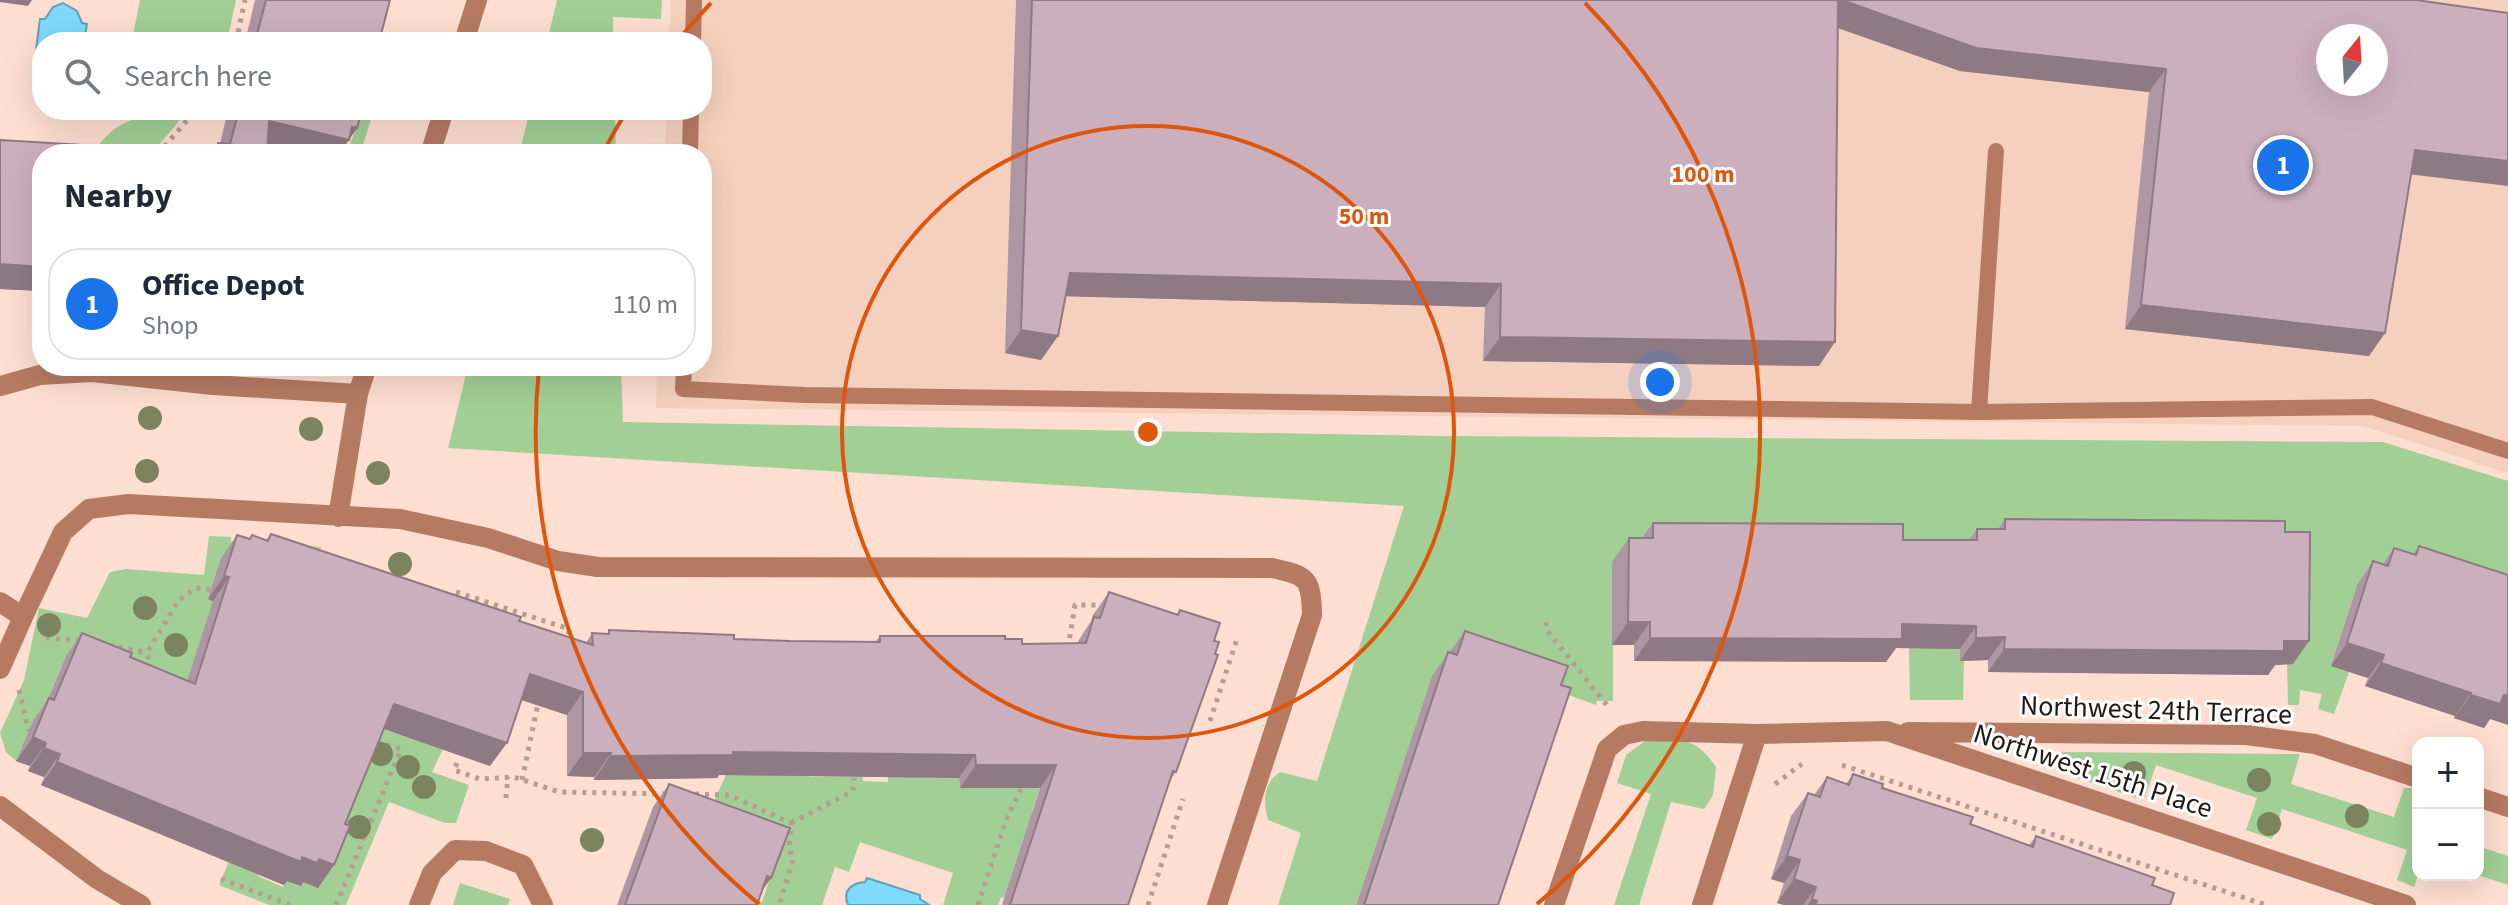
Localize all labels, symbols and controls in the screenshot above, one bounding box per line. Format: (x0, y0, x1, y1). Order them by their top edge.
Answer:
north arrow (2316, 24, 2388, 96)
search box (32, 32, 712, 120)
icon: search (60, 54, 104, 98)
text: Search here (124, 55, 272, 98)
pin: 1 (2257, 135, 2309, 195)
text: 100 m (1671, 157, 1735, 192)
text: Nearby (64, 172, 172, 221)
text: 50 m (1339, 199, 1389, 234)
text: Office Depot (142, 264, 304, 307)
text: 1 (85, 286, 99, 323)
text: 110 m (612, 286, 678, 323)
text: Shop (142, 307, 199, 344)
your location (1640, 362, 1680, 402)
centre of rings (1134, 418, 1162, 446)
street label: Northwest 24th Terrace (2019, 685, 2293, 735)
street label: Northwest 15th Place (1968, 713, 2218, 829)
map controls (2412, 737, 2484, 881)
button: + (2412, 737, 2484, 809)
button: − (2412, 809, 2484, 881)

